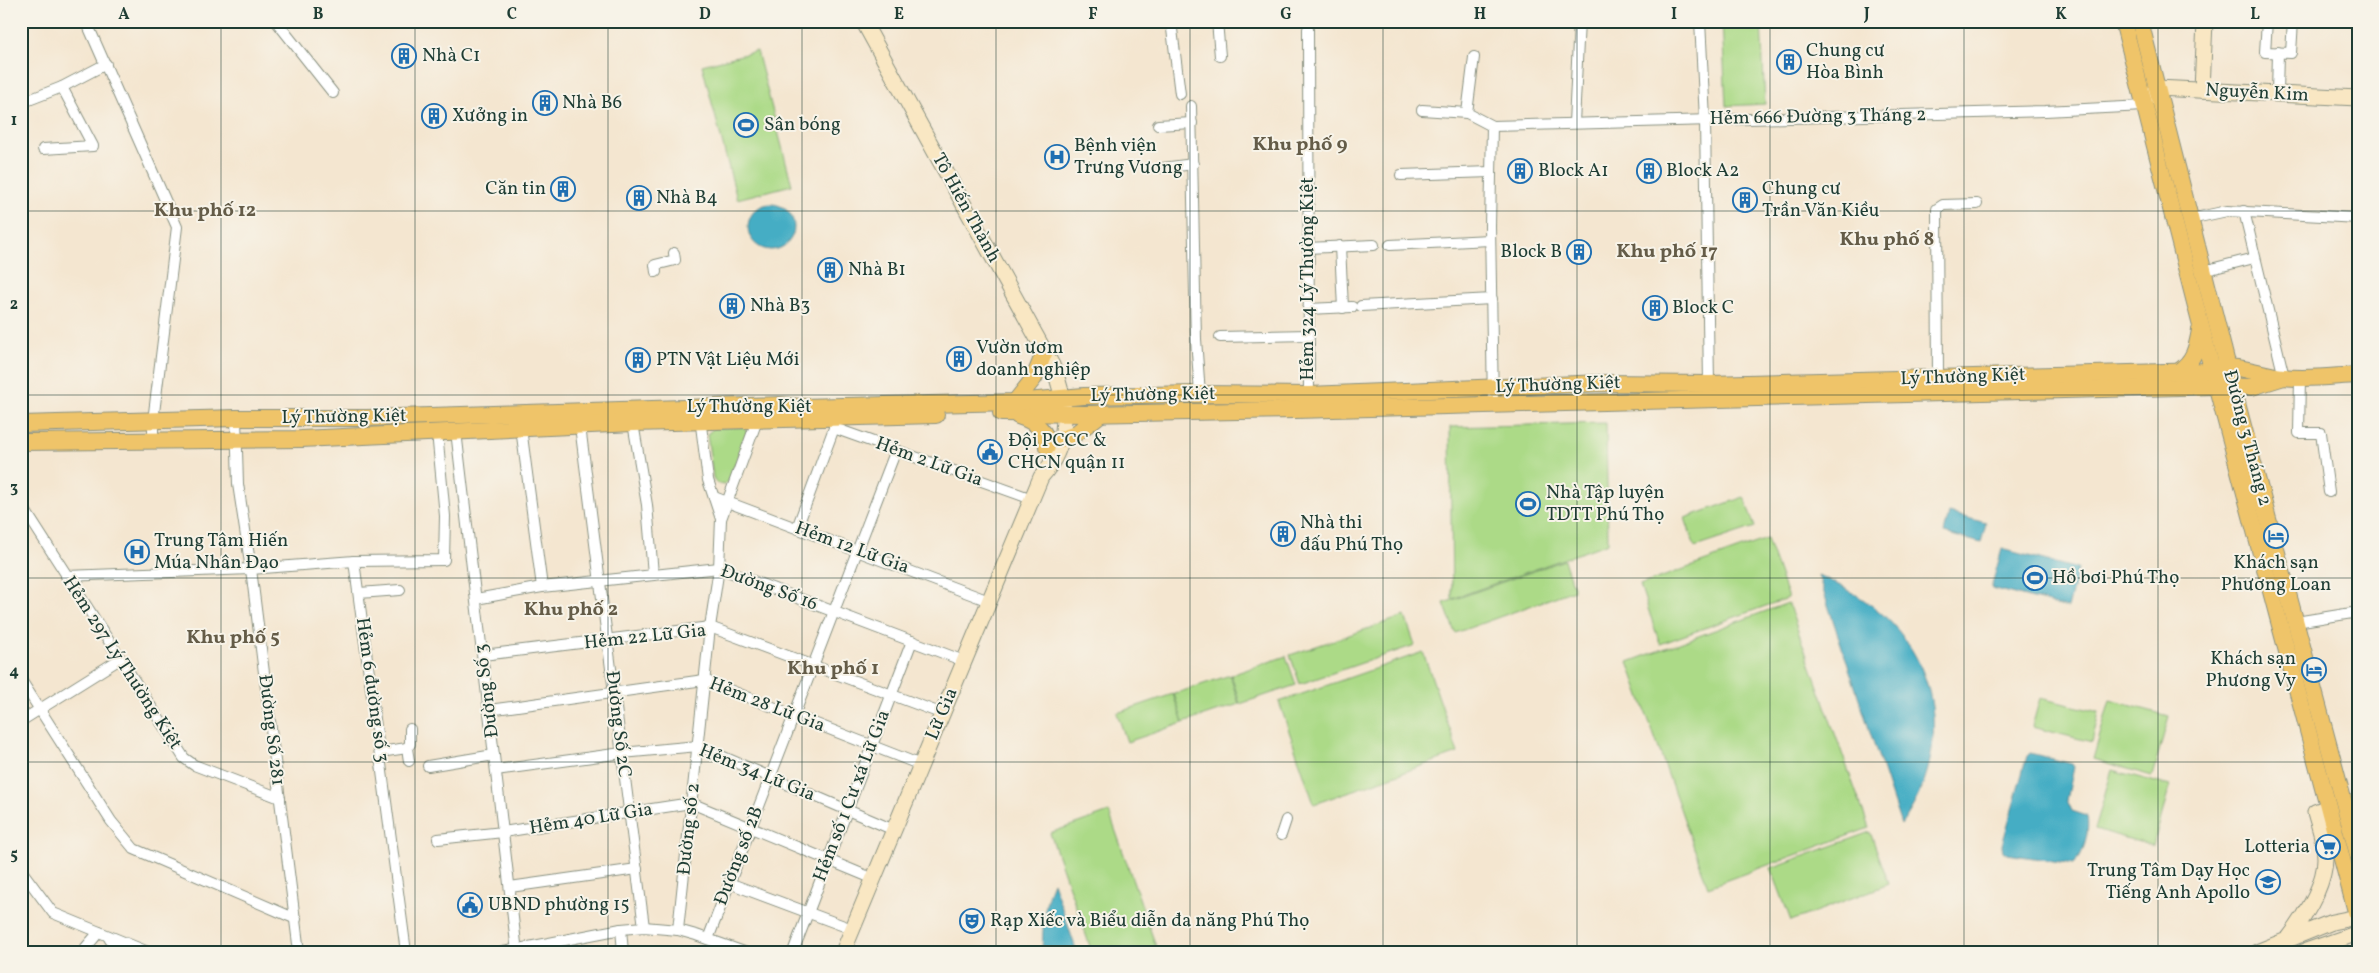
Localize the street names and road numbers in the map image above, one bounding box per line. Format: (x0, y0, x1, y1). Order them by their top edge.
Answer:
street label: Nguyễn Kim (2205, 77, 2310, 109)
street label: Hẻm 666 Đường 3 Tháng 2 (1709, 102, 1927, 132)
street label: Tô Hiến Thành (925, 149, 1007, 267)
street label: Hẻm 324 Lý Thường Kiệt (1295, 177, 1321, 381)
street label: Lý Thường Kiệt (1900, 362, 2026, 392)
street label: Đường 3 Tháng 2 (2216, 367, 2278, 509)
street label: Lý Thường Kiệt (1495, 370, 1621, 400)
street label: Lý Thường Kiệt (1090, 381, 1216, 409)
street label: Lý Thường Kiệt (686, 394, 812, 420)
street label: Lý Thường Kiệt (281, 403, 407, 431)
street label: Hẻm 2 Lữ Gia (872, 431, 986, 493)
street label: Hẻm 12 Lữ Gia (791, 515, 913, 581)
street label: Đường Số 16 (717, 558, 821, 618)
street label: Hẻm 297 Lý Thường Kiệt (56, 571, 188, 755)
street label: Hẻm 6 đường số 3 (349, 616, 395, 764)
street label: Hẻm 22 Lữ Gia (583, 618, 707, 656)
street label: Đường Số 3 (468, 642, 506, 740)
street label: Đường Số 2C (599, 669, 637, 779)
street label: Hẻm 28 Lữ Gia (705, 671, 829, 739)
street label: Đường Số 281 (251, 673, 291, 787)
street label: Lữ Gia (919, 684, 965, 744)
street label: Hẻm số 1 Cư xá Lữ Gia (807, 706, 897, 886)
street label: Hẻm 34 Lữ Gia (695, 738, 819, 808)
street label: Đường số 2 (671, 782, 707, 876)
street label: Hẻm 40 Lữ Gia (527, 796, 655, 842)
street label: Đường số 2B (708, 803, 770, 909)

